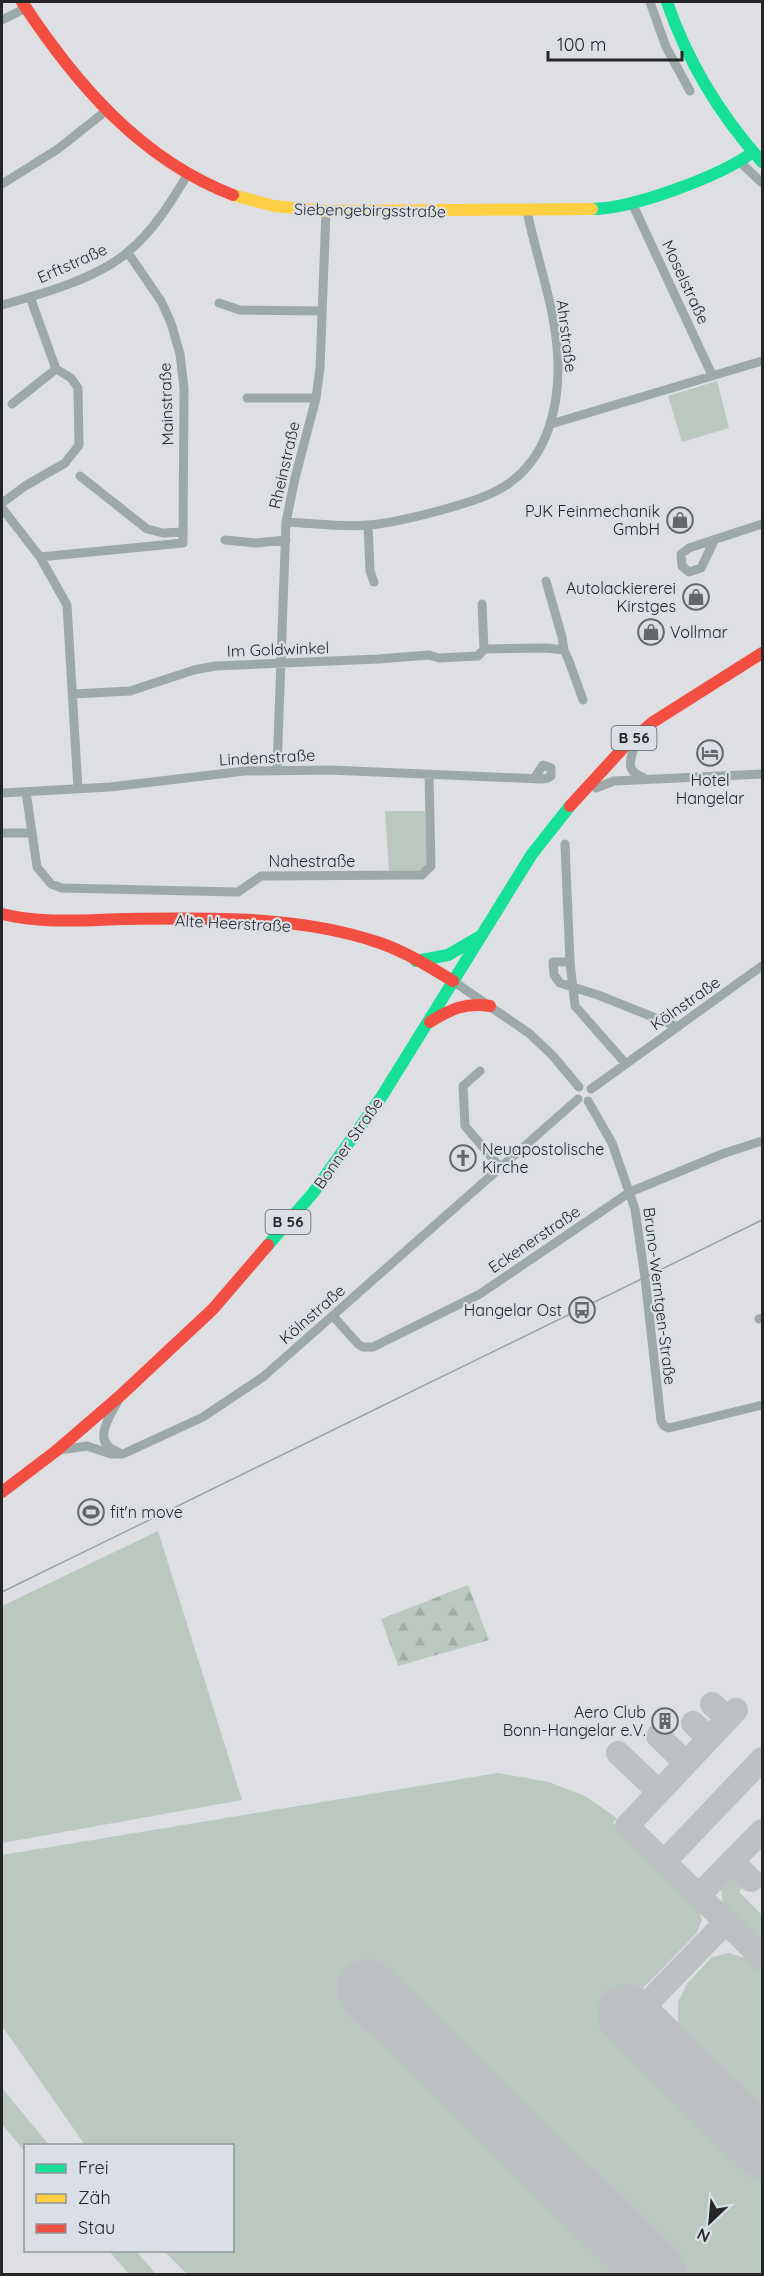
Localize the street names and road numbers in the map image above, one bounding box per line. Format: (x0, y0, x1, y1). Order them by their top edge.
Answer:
street label: Siebengebirgsstraße (294, 199, 446, 221)
street label: Moselstraße (658, 237, 714, 327)
street label: Erftstraße (34, 239, 110, 287)
street label: Ahrstraße (553, 299, 581, 373)
street label: Mainstraße (155, 362, 177, 446)
street label: Rheinstraße (264, 419, 304, 511)
street label: Im Goldwinkel (226, 637, 330, 661)
road number: B 56 (612, 726, 656, 750)
street label: Lindenstraße (218, 744, 316, 770)
street label: Nahestraße (269, 851, 355, 871)
street label: Alte Heerstraße (175, 910, 291, 936)
street label: Kölnstraße (646, 972, 724, 1034)
street label: Bonner Straße (309, 1093, 387, 1193)
street label: Eckenerstraße (484, 1201, 584, 1277)
street label: Bruno-Werntgen-Straße (639, 1206, 681, 1386)
road number: B 56 (266, 1210, 310, 1234)
street label: Kölnstraße (275, 1280, 349, 1348)

